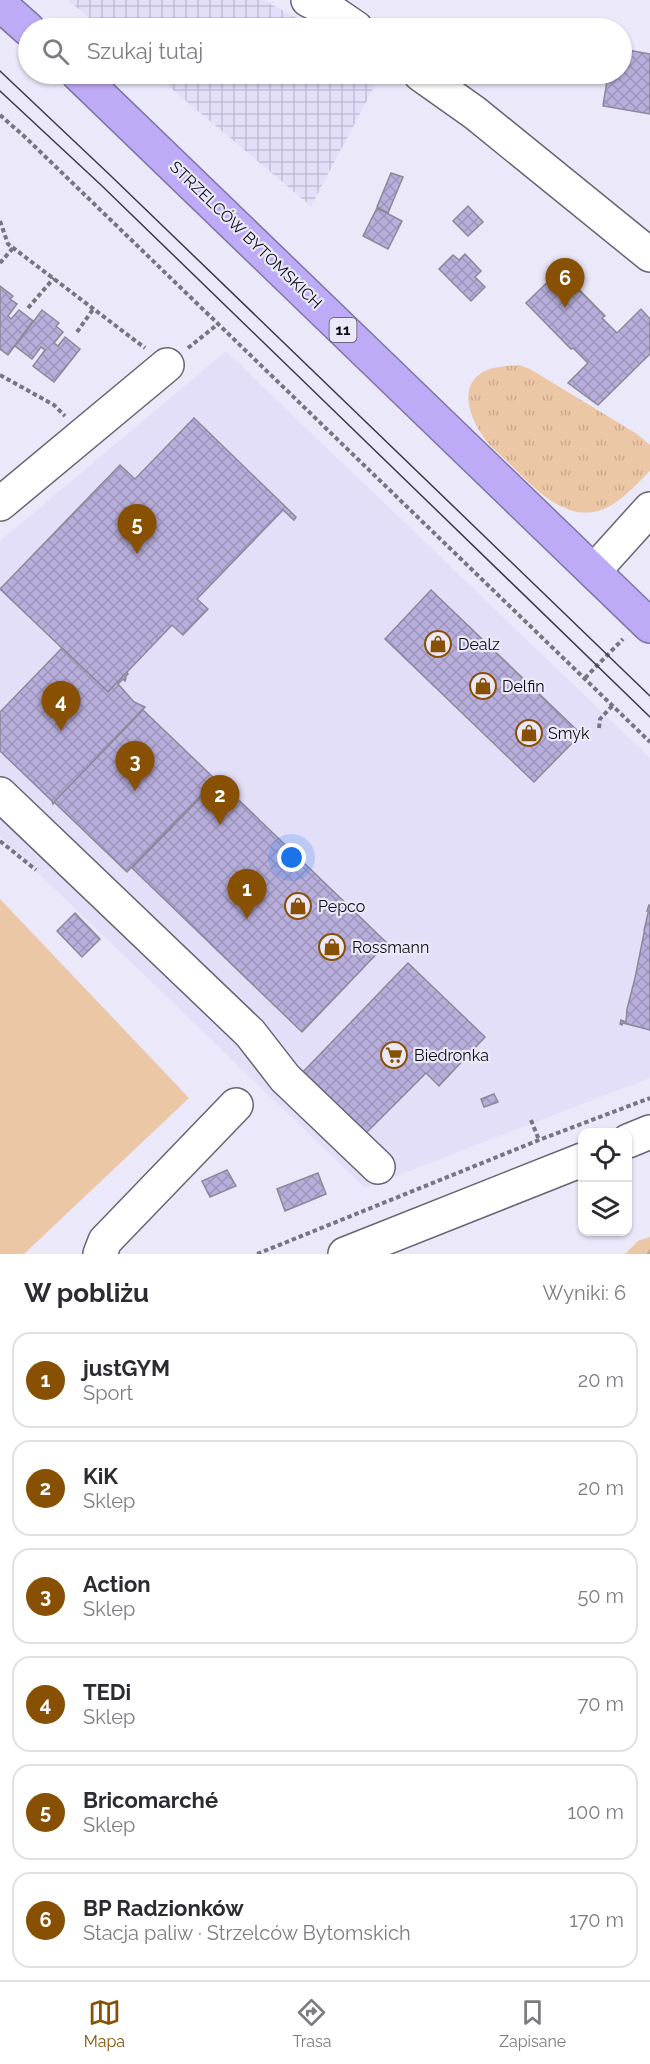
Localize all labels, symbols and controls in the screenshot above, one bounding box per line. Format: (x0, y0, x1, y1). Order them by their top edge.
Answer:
search box (18, 18, 632, 84)
icon: search (39, 35, 72, 68)
text: Szukaj tutaj (87, 38, 203, 64)
street label: STRZELCÓW BYTOMSKICH (166, 157, 327, 313)
pin: 6 (546, 258, 584, 308)
road number: 11 (330, 318, 356, 342)
pin: 5 (118, 504, 156, 554)
shop icon: Dealz (423, 629, 453, 659)
place label: Dealz (458, 635, 500, 654)
shop icon: Delfin (468, 671, 498, 701)
place label: Delfin (502, 677, 545, 696)
pin: 4 (42, 682, 80, 731)
shop icon: Smyk (514, 718, 544, 748)
place label: Smyk (548, 724, 590, 743)
pin: 3 (116, 742, 154, 791)
pin: 2 (200, 776, 240, 825)
your location (277, 843, 306, 872)
pin: 1 (228, 870, 266, 919)
shop icon: Pepco (283, 891, 313, 921)
place label: Pepco (318, 897, 365, 916)
shop icon: Rossmann (317, 932, 347, 962)
place label: Rossmann (352, 938, 429, 957)
supermarket icon: Biedronka (379, 1040, 409, 1070)
place label: Biedronka (414, 1046, 489, 1065)
map controls (578, 1128, 632, 1236)
button: locate (578, 1128, 632, 1182)
button: layers (578, 1182, 632, 1236)
text: W pobliżu (24, 1278, 149, 1308)
text: Wyniki: 6 (543, 1281, 626, 1305)
text: justGYM (83, 1355, 170, 1381)
text: 1 (41, 1368, 50, 1392)
text: 20 m (578, 1368, 624, 1392)
text: Sport (83, 1381, 133, 1405)
text: KiK (83, 1463, 118, 1489)
text: 2 (40, 1476, 51, 1500)
text: 20 m (578, 1476, 624, 1500)
text: Sklep (83, 1489, 135, 1513)
text: Action (83, 1571, 151, 1597)
text: 3 (40, 1584, 51, 1608)
text: 50 m (577, 1584, 624, 1608)
text: Sklep (83, 1597, 135, 1621)
text: TEDi (83, 1679, 131, 1705)
text: 4 (40, 1692, 51, 1716)
text: 70 m (578, 1692, 624, 1716)
text: Sklep (83, 1705, 135, 1729)
text: Bricomarché (83, 1787, 218, 1813)
text: 5 (40, 1800, 51, 1824)
text: 100 m (567, 1800, 624, 1824)
text: Sklep (83, 1813, 135, 1837)
text: BP Radzionków (83, 1895, 244, 1921)
text: 6 (39, 1908, 52, 1932)
text: 170 m (569, 1908, 624, 1932)
text: Stacja paliw · Strzelców Bytomskich (83, 1921, 411, 1945)
tab: Mapa (84, 1996, 125, 2051)
tab: Trasa (292, 1996, 332, 2051)
tab: Zapisane (499, 1996, 566, 2051)

